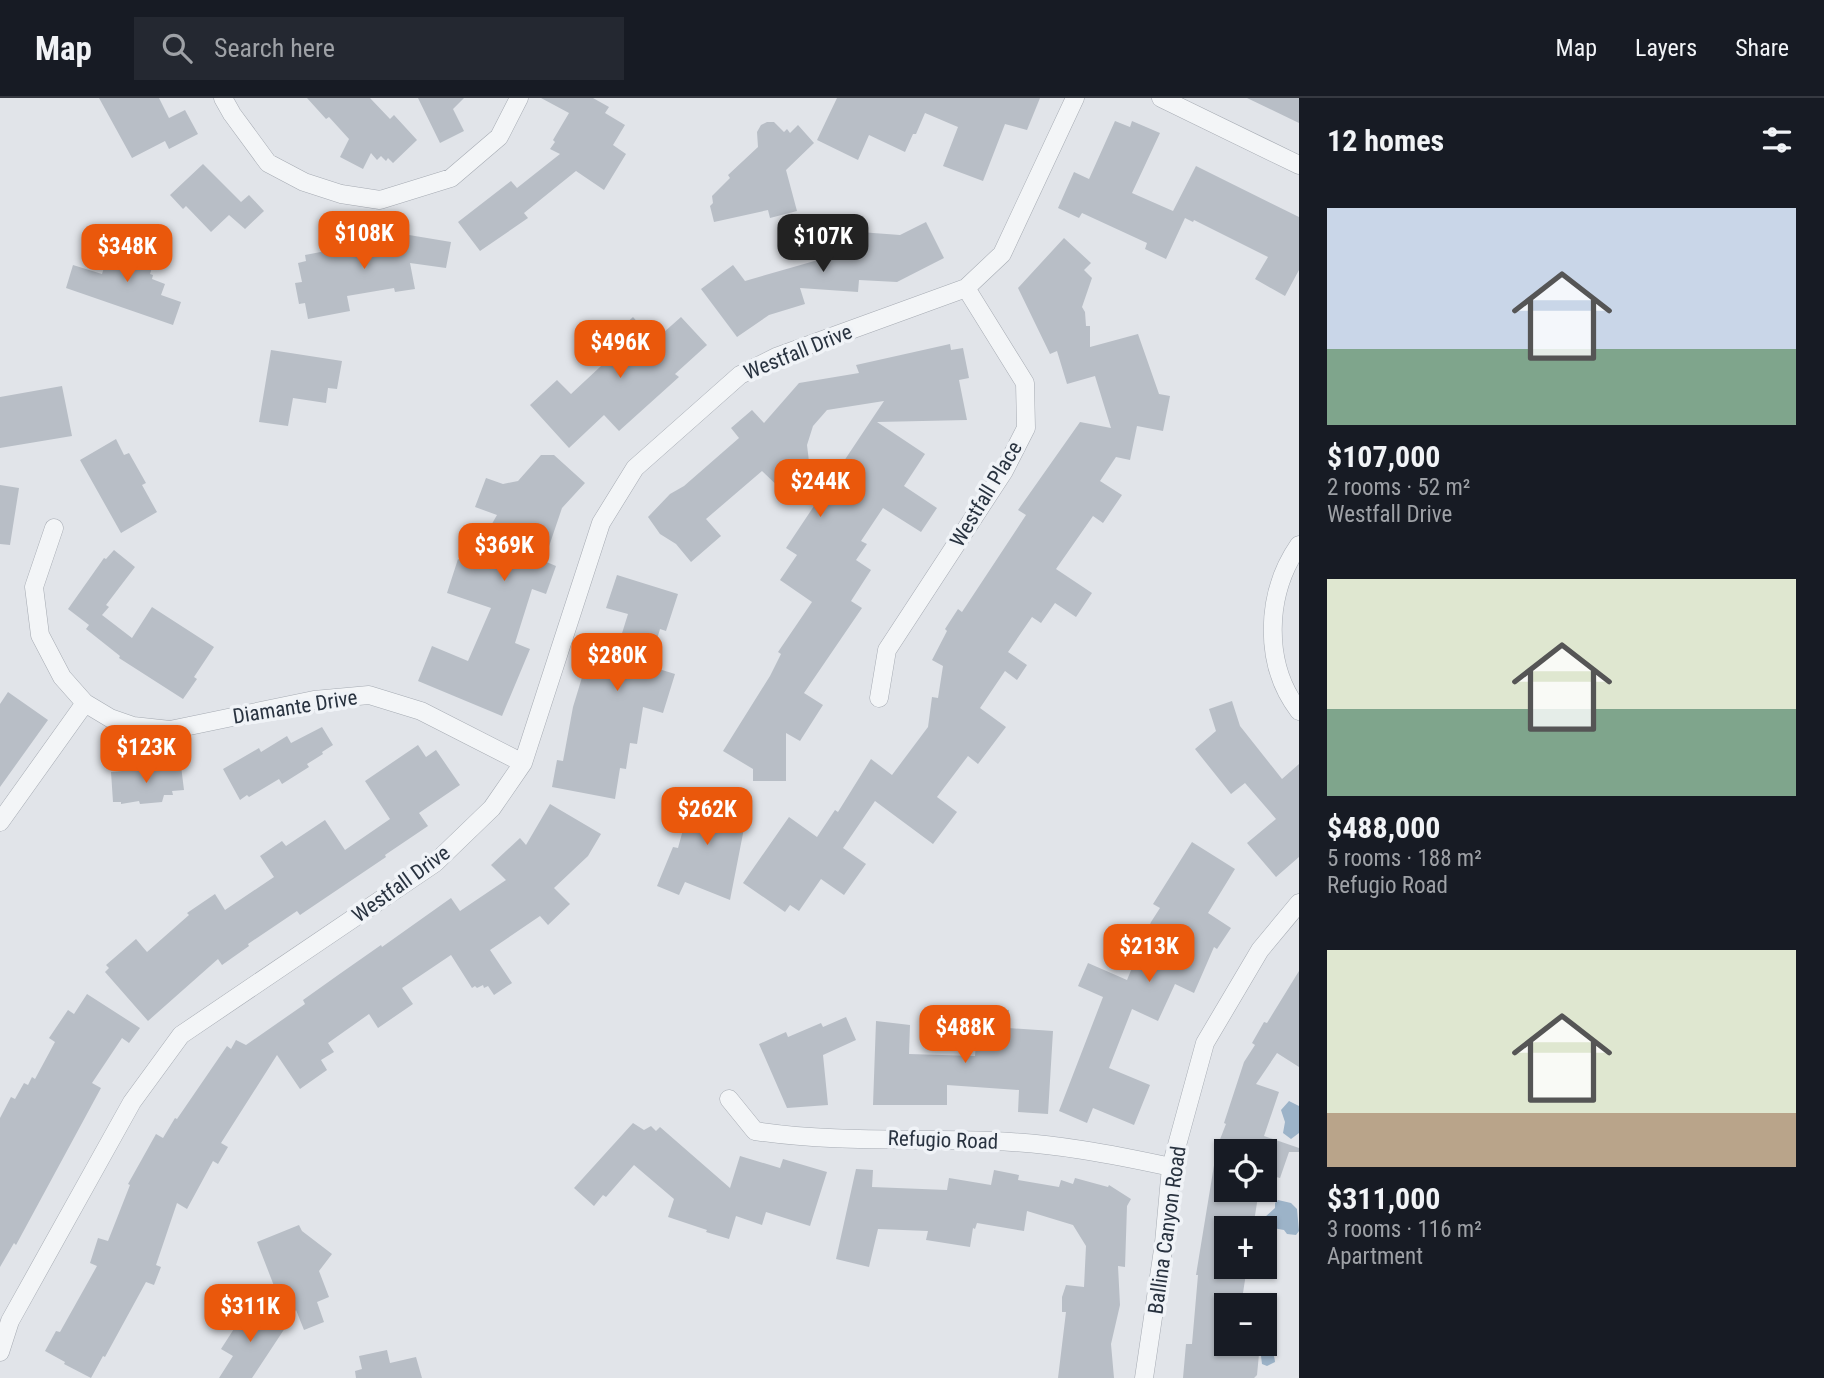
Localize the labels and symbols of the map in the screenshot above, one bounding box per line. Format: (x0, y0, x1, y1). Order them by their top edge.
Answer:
pin: $108K (315, 212, 413, 271)
pin: $107K (774, 214, 872, 274)
pin: $348K (78, 225, 176, 284)
street label: Westfall Drive (740, 319, 856, 385)
pin: $496K (571, 320, 669, 380)
street label: Westfall Place (945, 437, 1027, 551)
pin: $244K (771, 460, 869, 519)
pin: $369K (455, 524, 553, 583)
pin: $280K (568, 634, 666, 693)
street label: Diamante Drive (231, 685, 359, 729)
pin: $123K (97, 726, 195, 785)
pin: $262K (658, 788, 756, 847)
street label: Westfall Drive (348, 841, 454, 927)
pin: $213K (1100, 924, 1198, 984)
pin: $488K (916, 1006, 1014, 1065)
street label: Refugio Road (887, 1126, 999, 1154)
street label: Ballina Canyon Road (1143, 1144, 1191, 1316)
pin: $311K (201, 1284, 299, 1344)

